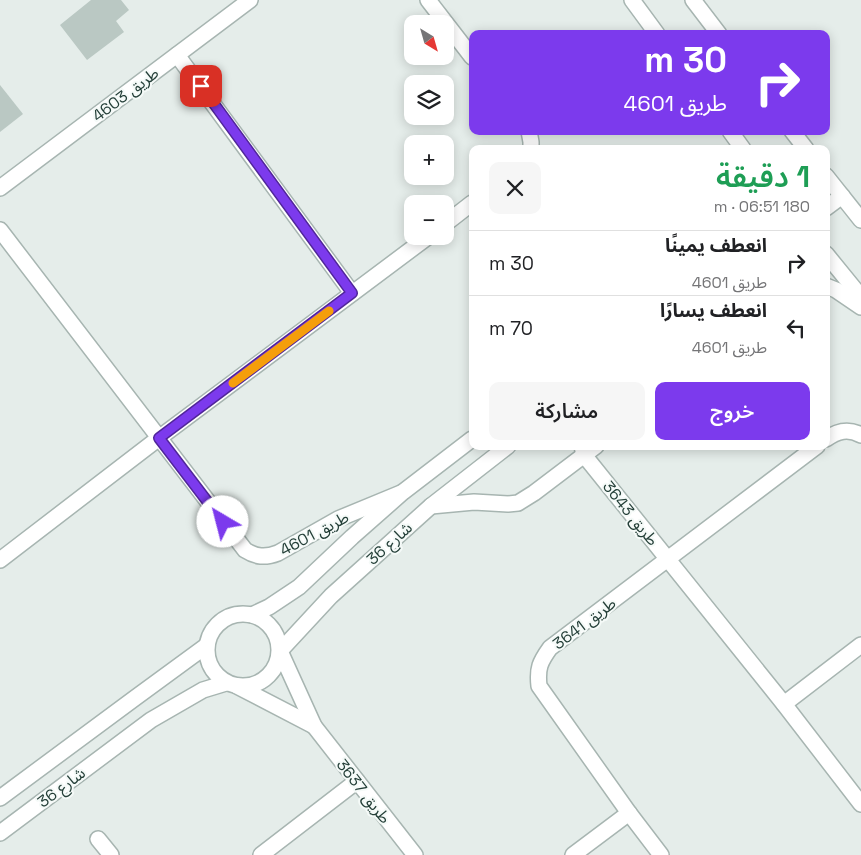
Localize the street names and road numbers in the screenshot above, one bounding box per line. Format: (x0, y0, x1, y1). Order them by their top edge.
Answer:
street label: طريق 4603 (88, 62, 163, 126)
street label: طريق 3643 (598, 477, 663, 550)
street label: طريق 4601 (276, 506, 353, 560)
street label: شارع 36 (362, 517, 418, 571)
street label: طريق 3641 (548, 593, 620, 654)
street label: طريق 3637 (332, 755, 396, 828)
street label: شارع 36 (33, 763, 91, 814)

